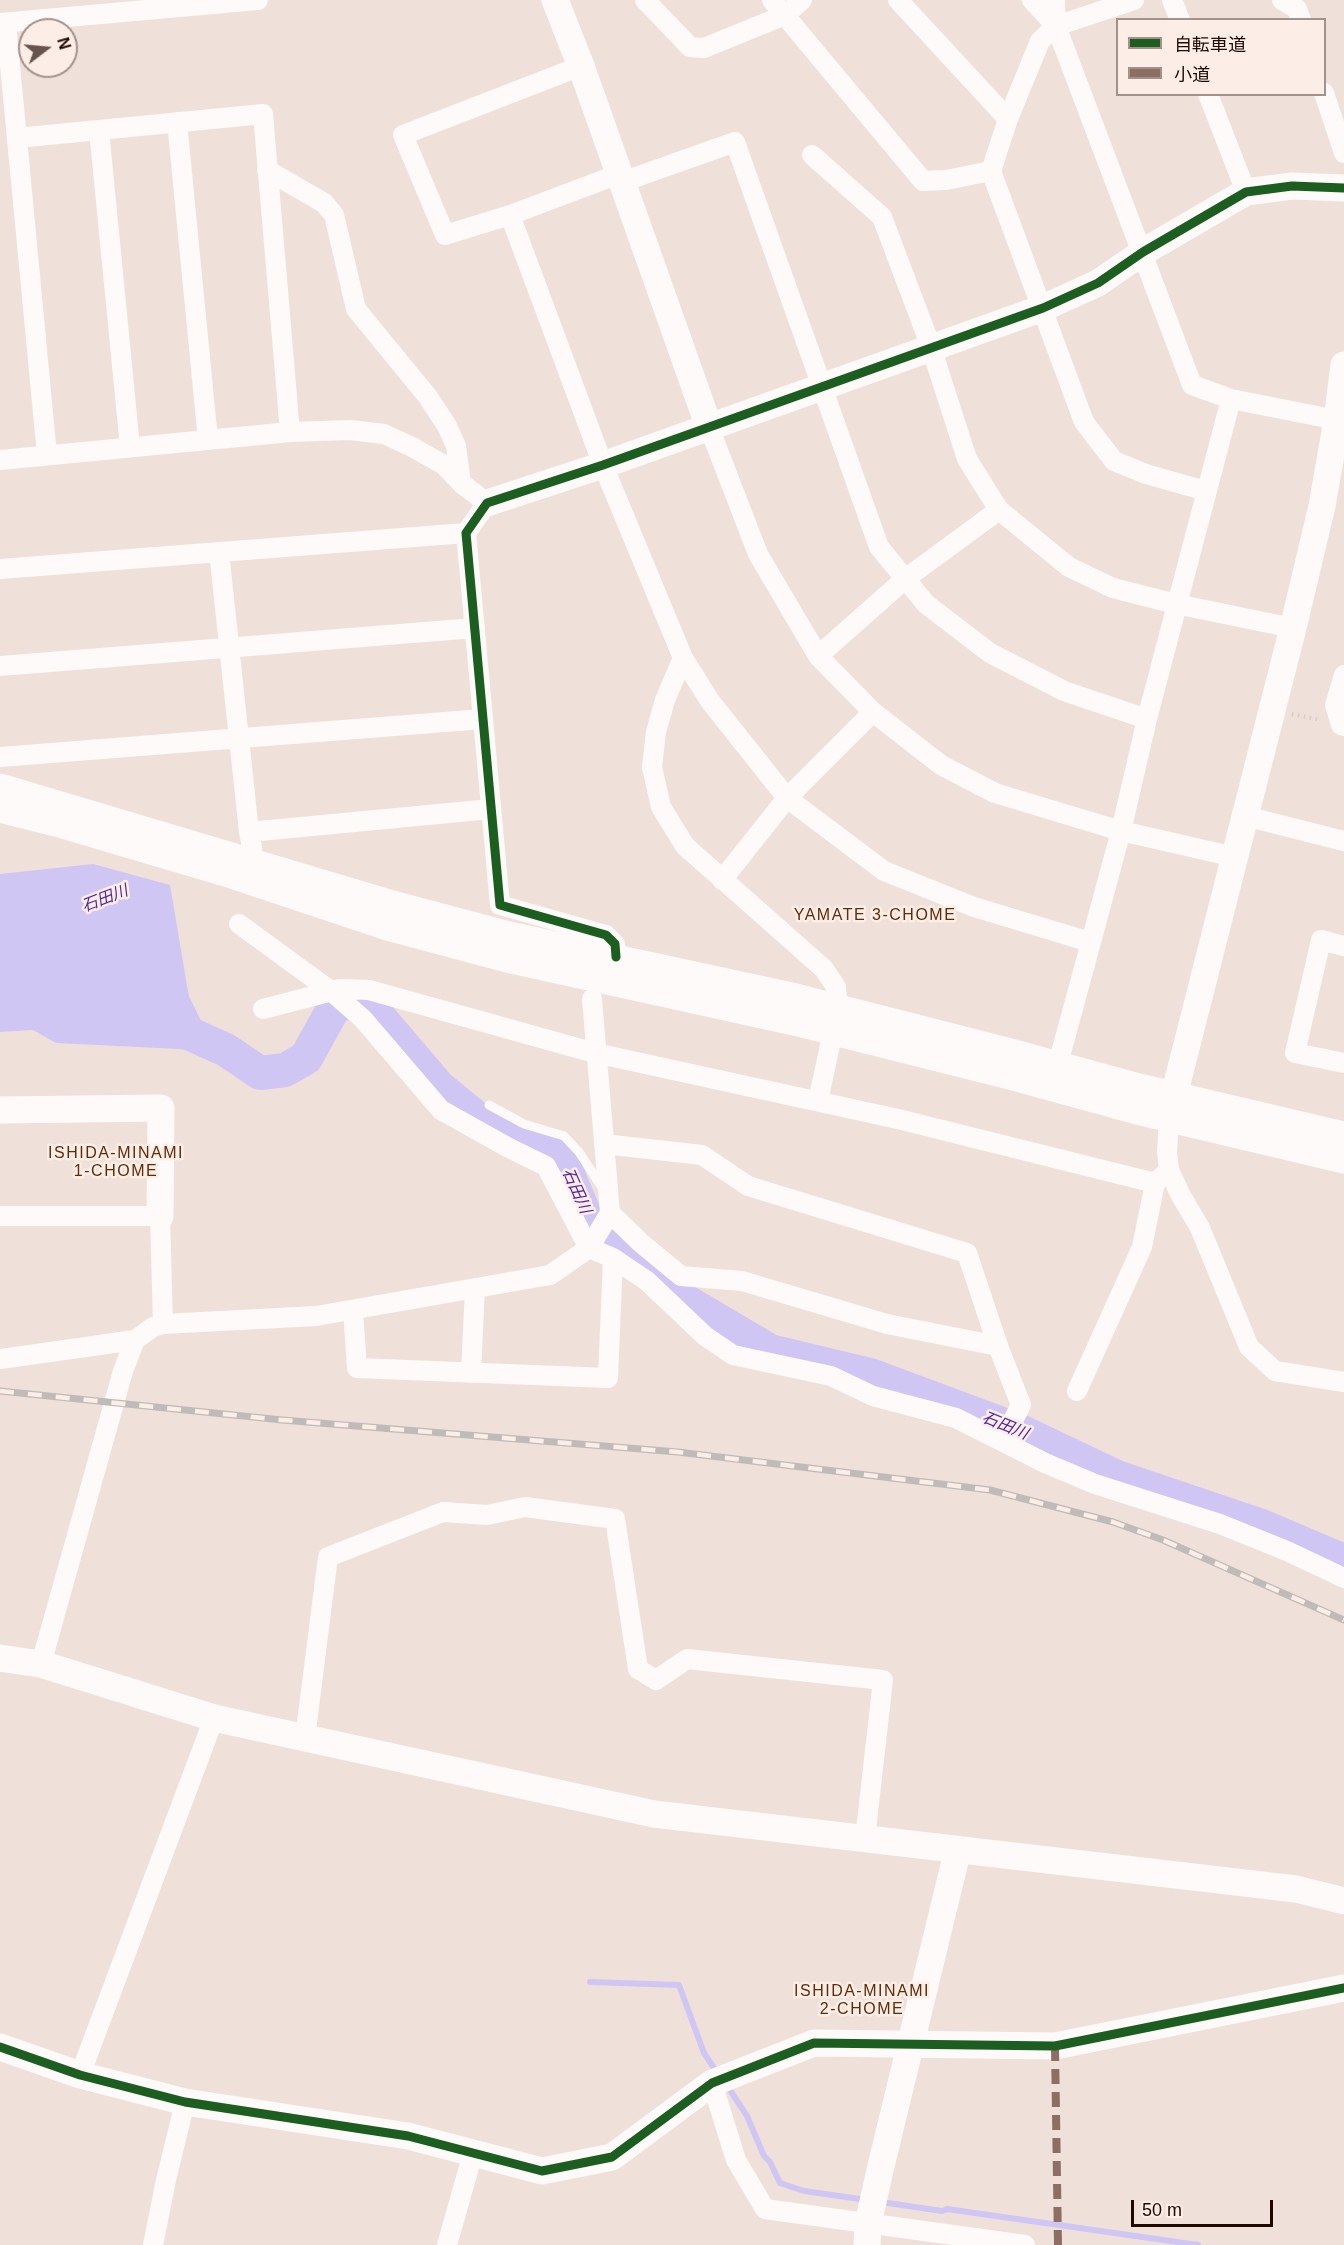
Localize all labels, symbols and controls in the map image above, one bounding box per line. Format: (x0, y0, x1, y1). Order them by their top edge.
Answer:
north arrow (18, 18, 78, 78)
legend (1116, 18, 1326, 96)
text: 自転車道 (1174, 35, 1246, 55)
text: N (54, 36, 74, 51)
text: 小道 (1174, 65, 1210, 85)
water label: 石田川 (79, 881, 131, 917)
district label: YAMATE 3-CHOME (794, 906, 956, 926)
district label: ISHIDA-MINAMI 1-CHOME (48, 1144, 184, 1182)
water label: 石田川 (557, 1165, 595, 1217)
water label: 石田川 (979, 1408, 1031, 1444)
district label: ISHIDA-MINAMI 2-CHOME (794, 1982, 930, 2020)
scale bar (1134, 2188, 1276, 2226)
text: 50 m (1142, 2200, 1182, 2220)

